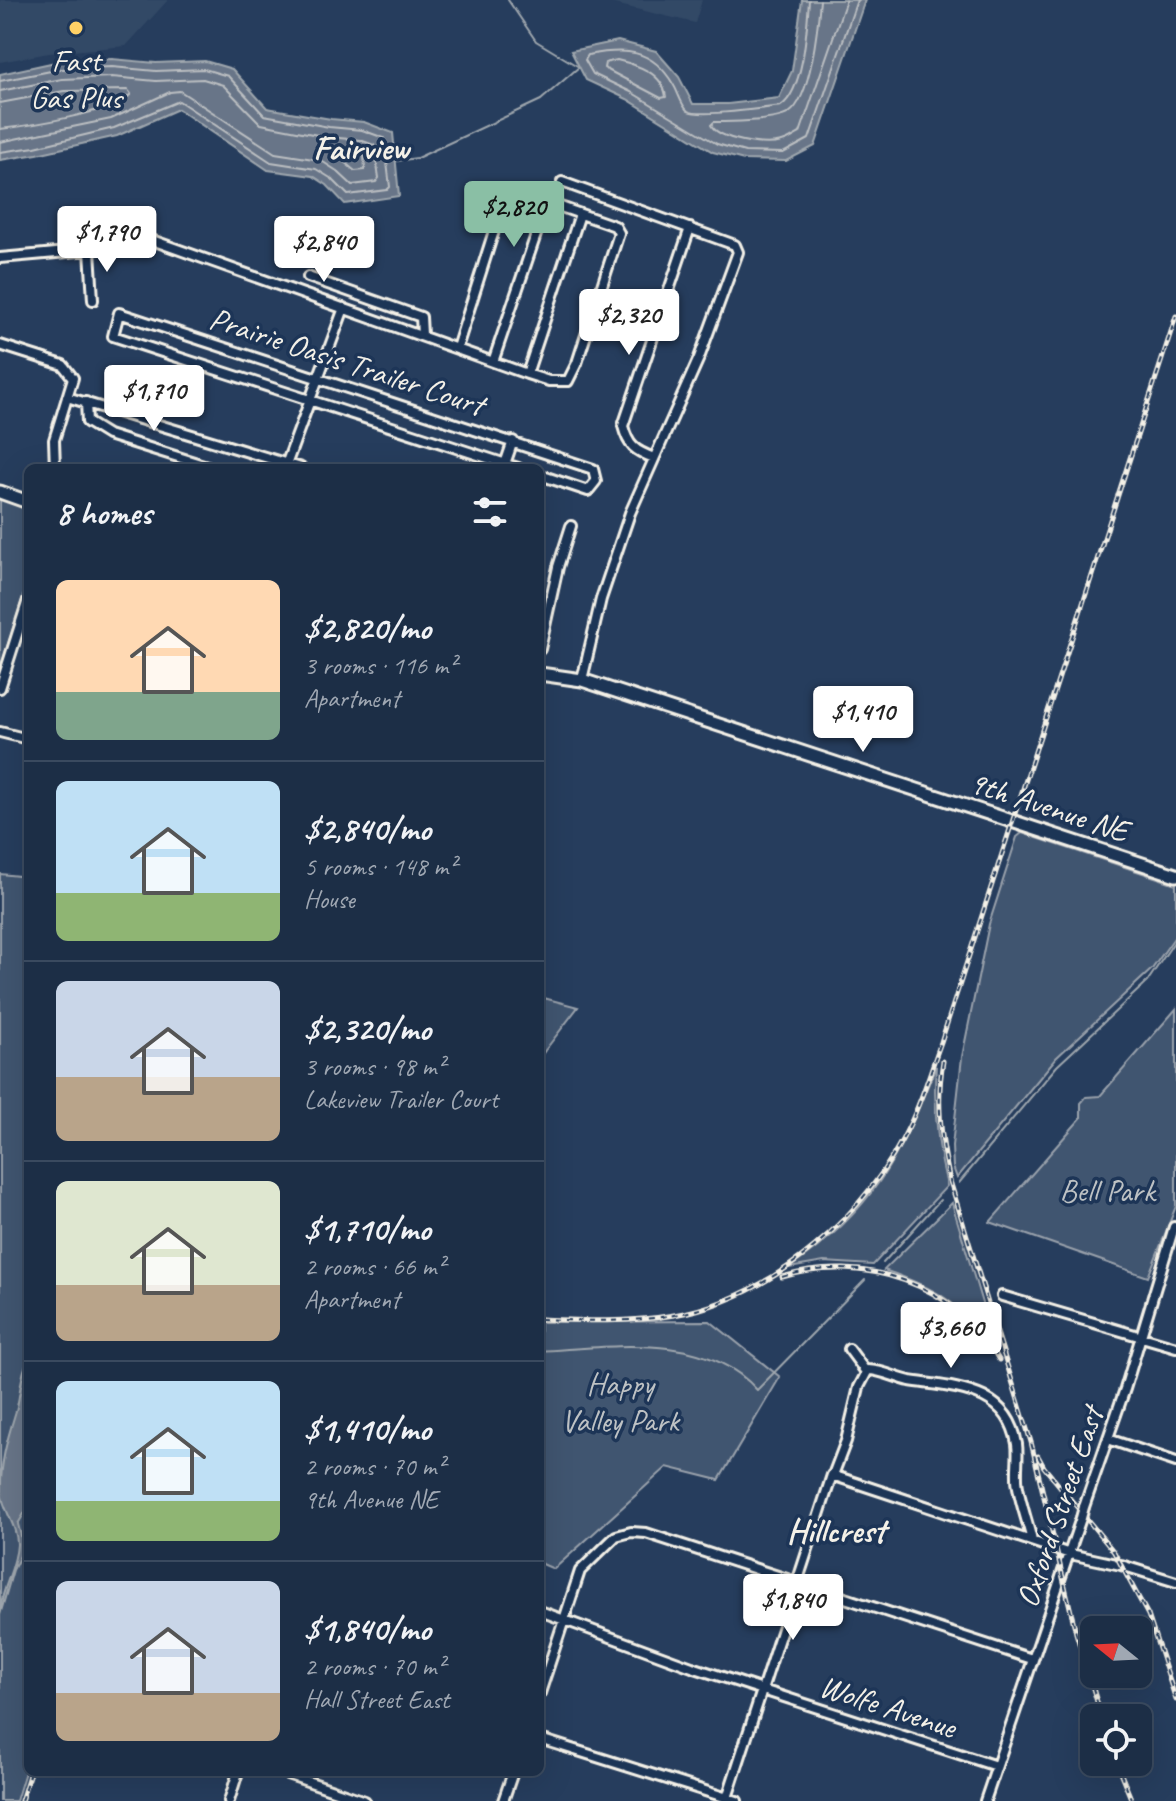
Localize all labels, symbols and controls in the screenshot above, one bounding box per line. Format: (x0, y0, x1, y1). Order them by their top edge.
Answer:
marker: Fast Gas Plus (67, 19, 85, 37)
place label: Fast Gas Plus (30, 40, 125, 118)
district label: Fairview (313, 126, 411, 169)
pin: $2,820 (449, 181, 579, 249)
text: $2,820 (482, 190, 546, 223)
pin: $1,790 (42, 206, 172, 274)
text: $1,790 (75, 215, 139, 248)
pin: $2,840 (259, 216, 389, 284)
text: $2,840 (292, 225, 356, 258)
pin: $2,320 (564, 289, 694, 357)
street label: Prairie Oasis Trailer Court (204, 298, 493, 427)
text: $2,320 (597, 298, 661, 331)
pin: $1,710 (89, 365, 219, 433)
text: $1,710 (122, 374, 186, 407)
icon: filters (468, 490, 512, 534)
text: 8 homes (56, 491, 152, 534)
text: $2,820/mo (304, 606, 431, 649)
icon: home (120, 612, 216, 708)
text: 3 rooms · 116 m² (304, 649, 456, 682)
text: Apartment (304, 682, 400, 715)
pin: $1,410 (798, 686, 928, 754)
text: $1,410 (831, 695, 895, 728)
street label: 9th Avenue NE (964, 762, 1137, 853)
text: $2,840/mo (304, 807, 431, 850)
icon: home (120, 813, 216, 909)
text: 5 rooms · 148 m² (304, 850, 456, 883)
text: House (304, 883, 355, 916)
text: $2,320/mo (304, 1007, 431, 1050)
icon: home (120, 1013, 216, 1109)
text: 3 rooms · 98 m² (304, 1050, 445, 1083)
text: Lakeview Trailer Court (304, 1083, 498, 1116)
park label: Bell Park (1059, 1170, 1157, 1211)
text: $1,710/mo (304, 1207, 431, 1250)
icon: home (120, 1213, 216, 1309)
text: 2 rooms · 66 m² (304, 1250, 445, 1283)
text: Apartment (304, 1283, 400, 1316)
pin: $3,660 (886, 1302, 1016, 1370)
text: $3,660 (919, 1311, 983, 1344)
park label: Happy Valley Park (561, 1363, 681, 1441)
street label: Oxford Street East (1006, 1398, 1114, 1612)
text: $1,410/mo (304, 1407, 431, 1450)
icon: home (120, 1413, 216, 1509)
text: 2 rooms · 70 m² (304, 1450, 445, 1483)
text: 9th Avenue NE (304, 1483, 438, 1516)
district label: Hillcrest (787, 1509, 890, 1552)
pin: $1,840 (728, 1574, 858, 1642)
text: $1,840 (761, 1583, 825, 1616)
text: $1,840/mo (304, 1607, 431, 1650)
icon: home (120, 1613, 216, 1709)
north arrow (1080, 1616, 1152, 1688)
map controls (1080, 1616, 1152, 1776)
text: 2 rooms · 70 m² (304, 1650, 445, 1683)
street label: Wolfe Avenue (815, 1665, 964, 1748)
text: Hall Street East (304, 1683, 449, 1716)
button: locate (1080, 1704, 1152, 1776)

